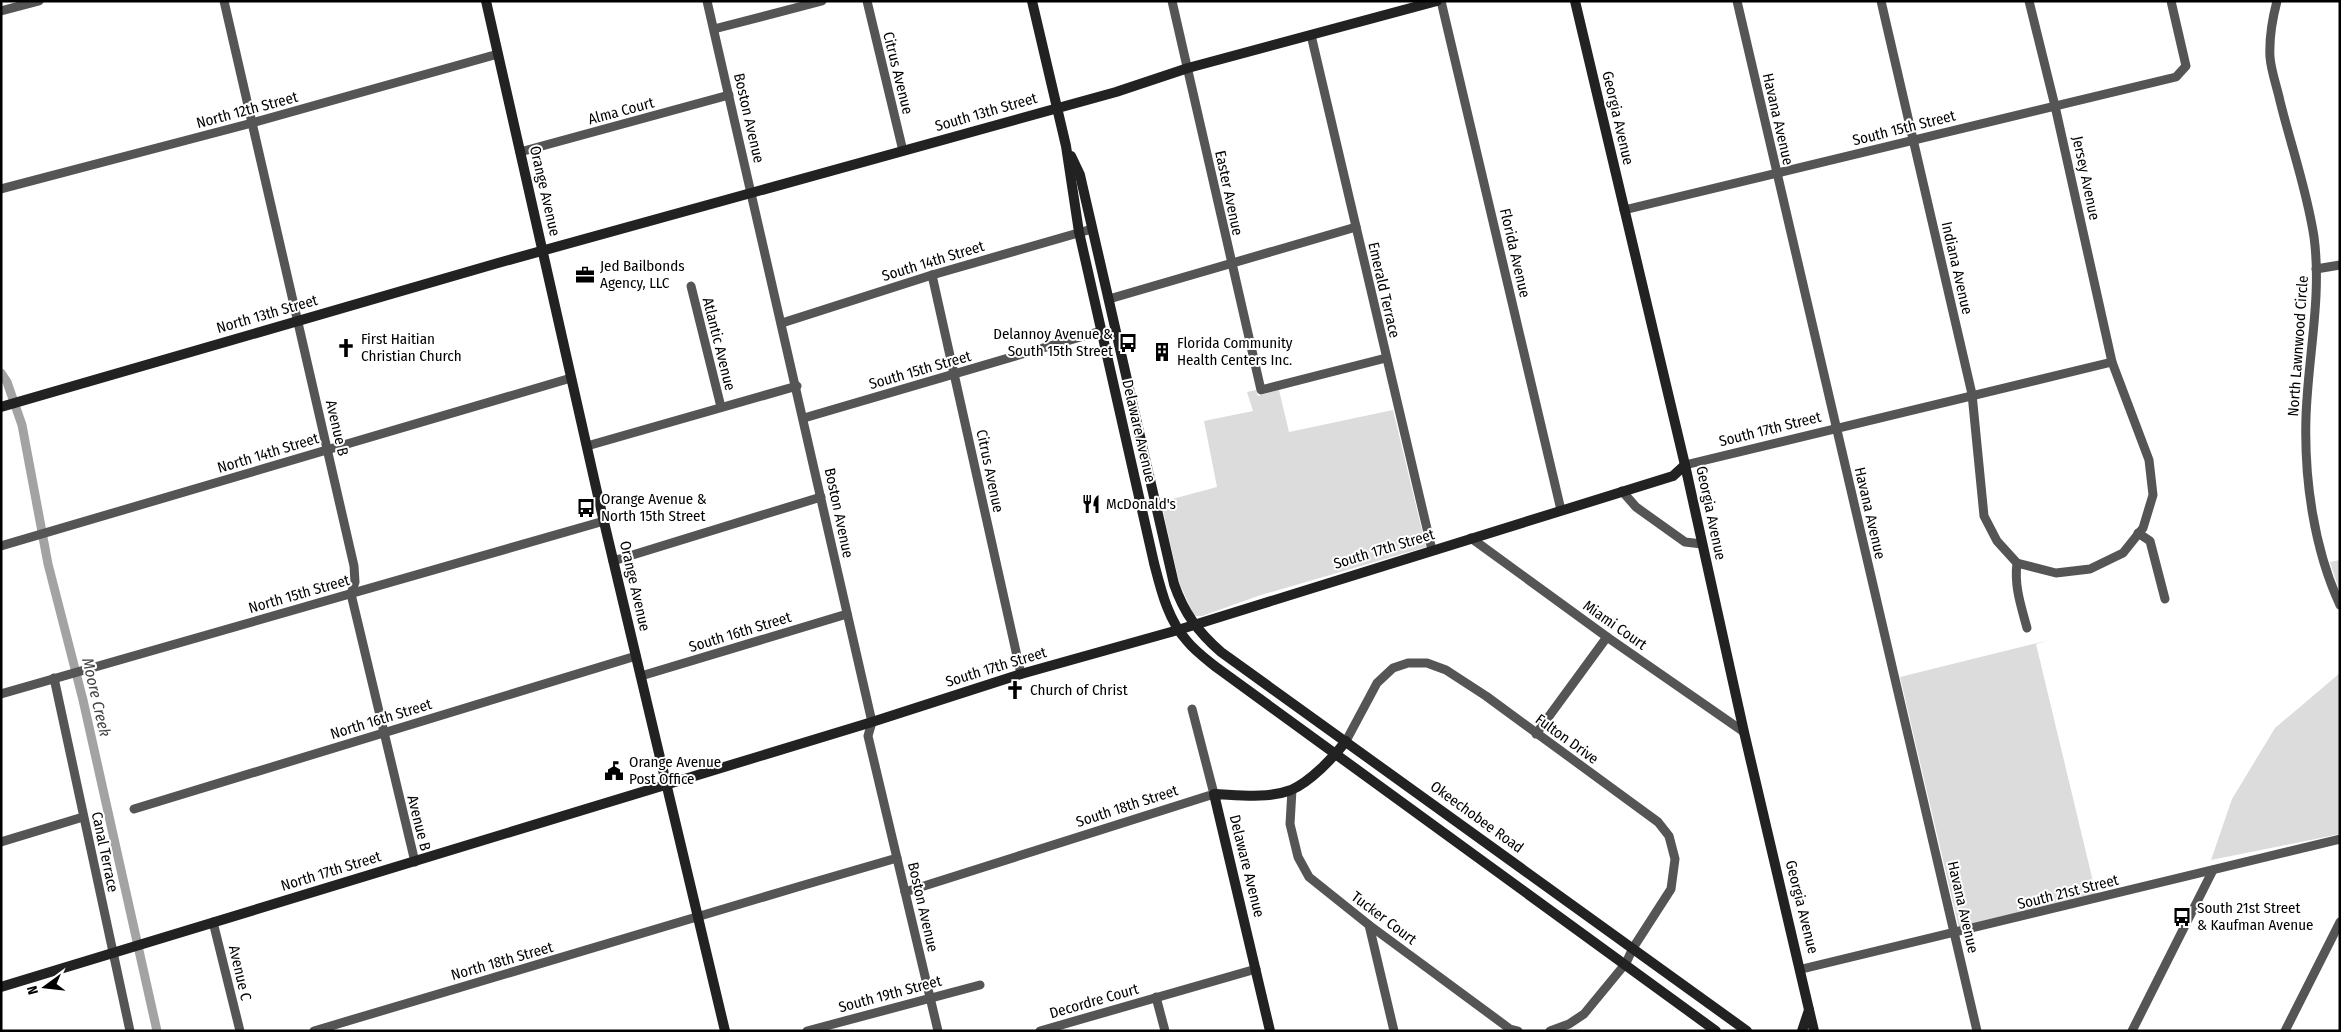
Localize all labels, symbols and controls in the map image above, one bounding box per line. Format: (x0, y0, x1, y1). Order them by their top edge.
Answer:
street label: Citrus Avenue (879, 30, 917, 116)
street label: Georgia Avenue (1598, 69, 1638, 167)
street label: Boston Avenue (730, 71, 768, 165)
street label: Havana Avenue (1759, 71, 1797, 167)
street label: North 12th Street (194, 88, 300, 132)
street label: South 13th Street (933, 89, 1039, 135)
street label: Alma Court (586, 94, 656, 128)
street label: South 15th Street (1851, 107, 1957, 149)
street label: Jersey Avenue (2068, 134, 2104, 222)
street label: Orange Avenue (526, 144, 564, 238)
street label: Easter Avenue (1211, 149, 1247, 237)
street label: Florida Avenue (1496, 207, 1534, 299)
street label: Indiana Avenue (1938, 220, 1976, 316)
street label: South 14th Street (880, 237, 986, 285)
street label: Emerald Terrace (1364, 240, 1404, 340)
place label: Jed Bailbonds Agency, LLC (600, 257, 685, 292)
office icon: Jed Bailbonds Agency, LLC (574, 264, 596, 286)
street label: North Lawnwood Circle (2284, 275, 2312, 417)
street label: North 13th Street (214, 291, 320, 337)
street label: Atlantic Avenue (699, 295, 739, 393)
place label: Delannoy Avenue & South 15th Street (993, 325, 1113, 360)
place label: First Haitian Christian Church (361, 330, 462, 365)
bus stop icon: Delannoy Avenue & South 15th Street (1117, 332, 1139, 354)
place label: Florida Community Health Centers Inc. (1177, 334, 1293, 369)
church icon: First Haitian Christian Church (335, 337, 357, 359)
building icon: Florida Community Health Centers Inc. (1151, 341, 1173, 363)
street label: South 15th Street (867, 347, 973, 393)
street label: Delaware Avenue (1118, 378, 1160, 484)
street label: Avenue B (322, 398, 352, 458)
street label: South 17th Street (1717, 408, 1823, 450)
street label: Citrus Avenue (972, 428, 1008, 514)
street label: North 14th Street (215, 429, 321, 477)
street label: Georgia Avenue (1692, 464, 1730, 562)
street label: Havana Avenue (1851, 465, 1889, 561)
street label: Boston Avenue (821, 466, 857, 560)
place label: Orange Avenue & North 15th Street (601, 490, 707, 525)
restaurant icon: McDonald's (1080, 493, 1102, 515)
place label: McDonald's (1106, 495, 1176, 513)
bus stop icon: Orange Avenue & North 15th Street (575, 497, 597, 519)
street label: South 17th Street (1331, 525, 1437, 573)
street label: Orange Avenue (616, 539, 654, 633)
street label: North 15th Street (246, 571, 352, 617)
street label: Miami Court (1580, 596, 1650, 654)
street label: South 16th Street (687, 608, 793, 656)
street label: South 17th Street (943, 643, 1049, 691)
water label: Moore Creek (78, 656, 115, 738)
church icon: Church of Christ (1004, 679, 1026, 701)
place label: Church of Christ (1030, 681, 1128, 699)
street label: North 16th Street (328, 695, 434, 743)
street label: Fulton Drive (1532, 710, 1602, 768)
place label: Orange Avenue Post Office (629, 753, 721, 788)
public building icon: Orange Avenue Post Office (603, 760, 625, 782)
street label: Okeechobee Road (1427, 777, 1527, 857)
street label: South 18th Street (1074, 781, 1180, 831)
street label: Avenue B (403, 793, 435, 853)
street label: Canal Terrace (88, 810, 122, 894)
street label: Delaware Avenue (1226, 813, 1268, 919)
street label: North 17th Street (279, 847, 383, 895)
street label: Georgia Avenue (1782, 858, 1822, 956)
street label: Havana Avenue (1944, 859, 1982, 955)
street label: Boston Avenue (904, 860, 942, 954)
street label: South 21st Street (2016, 871, 2120, 913)
street label: Tucker Court (1348, 888, 1420, 948)
place label: South 21st Street & Kaufman Avenue (2197, 899, 2314, 934)
bus stop icon: South 21st Street & Kaufman Avenue (2171, 906, 2193, 928)
street label: North 18th Street (449, 938, 555, 984)
street label: Avenue C (225, 944, 255, 1003)
north arrow (20, 962, 70, 1012)
street label: South 19th Street (837, 972, 944, 1016)
street label: Decordre Court (1047, 980, 1141, 1022)
text: N (24, 984, 42, 996)

